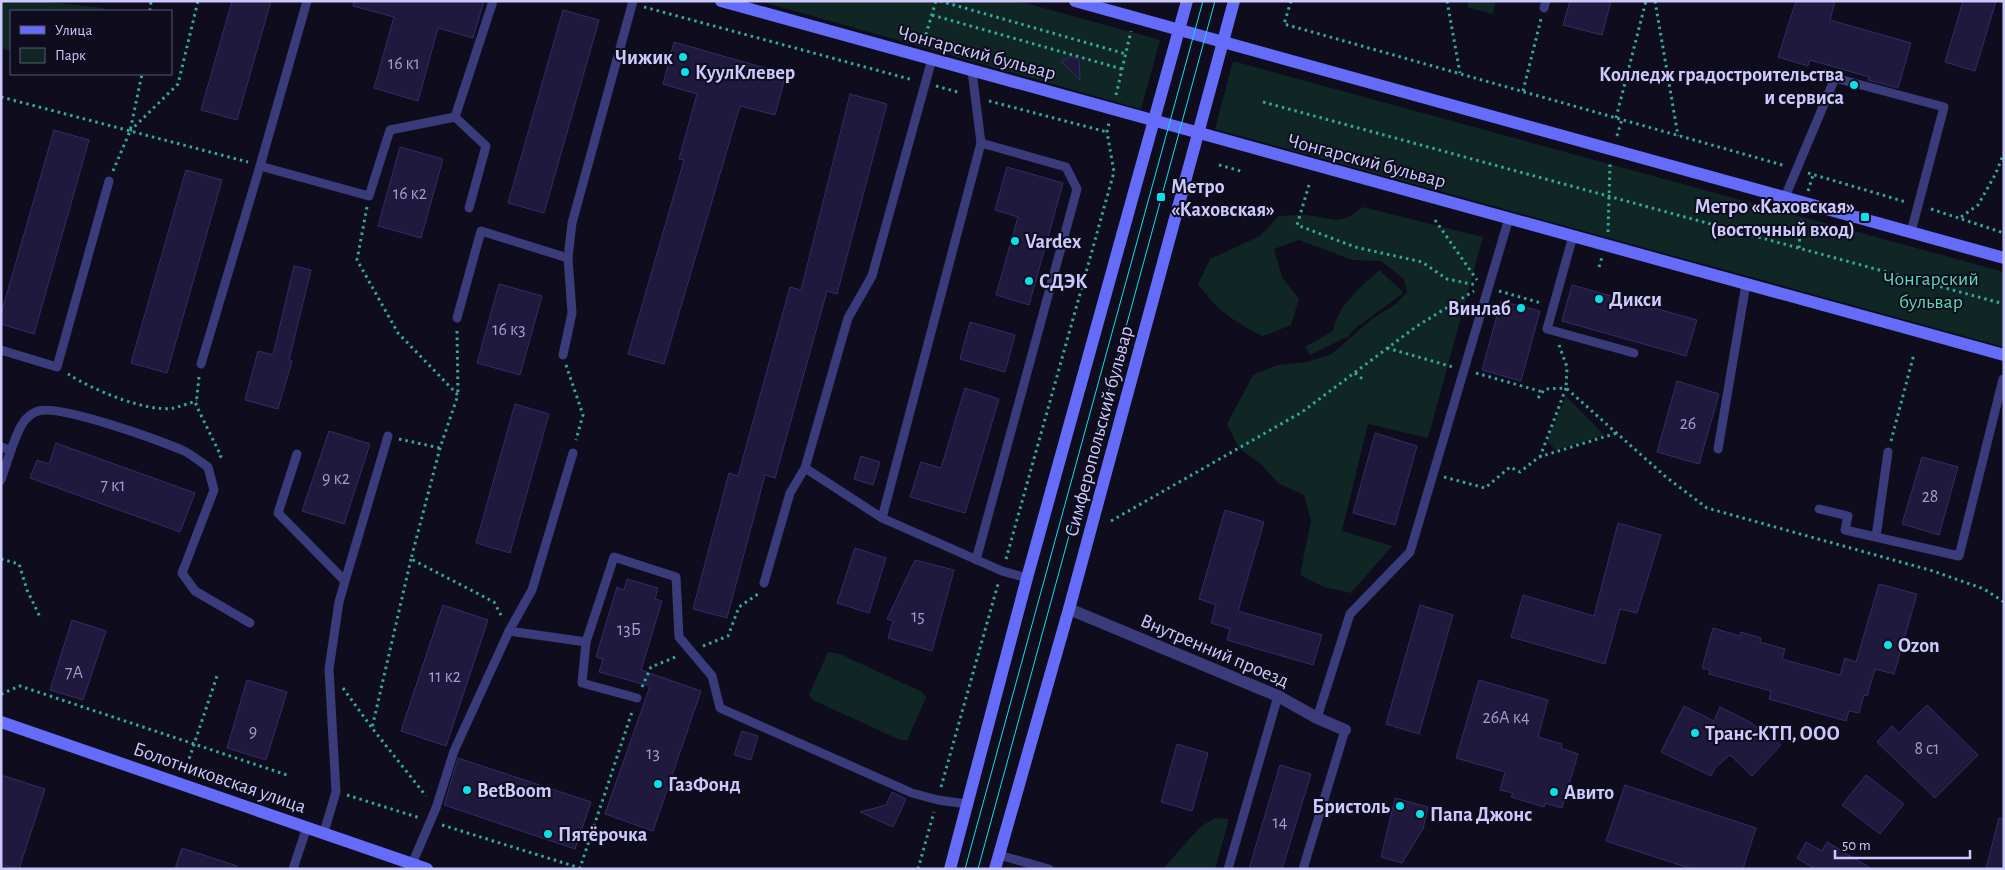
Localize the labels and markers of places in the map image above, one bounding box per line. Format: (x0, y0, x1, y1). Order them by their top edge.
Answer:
place label: Чижик (615, 48, 673, 68)
marker: Чижик (677, 51, 689, 63)
place label: КуулКлевер (695, 63, 795, 83)
place label: Колледж градостроительства и сервиса (1599, 65, 1845, 108)
marker: КуулКлевер (679, 66, 691, 78)
marker: Колледж градостроительства и сервиса (1848, 79, 1860, 91)
place label: Метро «Каховская» (1171, 177, 1275, 220)
marker: Метро «Каховская» (1155, 191, 1167, 203)
place label: Метро «Каховская» (восточный вход) (1695, 197, 1855, 240)
marker: Метро «Каховская» (восточный вход) (1859, 211, 1871, 223)
place label: Vardex (1025, 232, 1082, 252)
marker: Vardex (1009, 235, 1021, 247)
place label: СДЭК (1039, 272, 1088, 292)
marker: СДЭК (1023, 275, 1035, 287)
place label: Дикси (1609, 290, 1662, 310)
marker: Дикси (1593, 293, 1605, 305)
place label: Винлаб (1448, 299, 1511, 319)
marker: Винлаб (1515, 302, 1527, 314)
place label: Ozon (1898, 636, 1940, 656)
marker: Ozon (1882, 639, 1894, 651)
place label: Транс-КТП, ООО (1705, 724, 1840, 744)
marker: Транс-КТП, ООО (1689, 727, 1701, 739)
place label: ГазФонд (668, 775, 741, 795)
marker: ГазФонд (652, 778, 664, 790)
place label: BetBoom (477, 781, 552, 801)
place label: Авито (1564, 783, 1614, 803)
marker: BetBoom (461, 784, 473, 796)
marker: Авито (1548, 786, 1560, 798)
place label: Бристоль (1312, 797, 1391, 817)
marker: Бристоль (1394, 800, 1406, 812)
place label: Папа Джонс (1430, 805, 1532, 825)
marker: Папа Джонс (1414, 808, 1426, 820)
place label: Пятёрочка (558, 825, 648, 845)
marker: Пятёрочка (542, 828, 554, 840)

